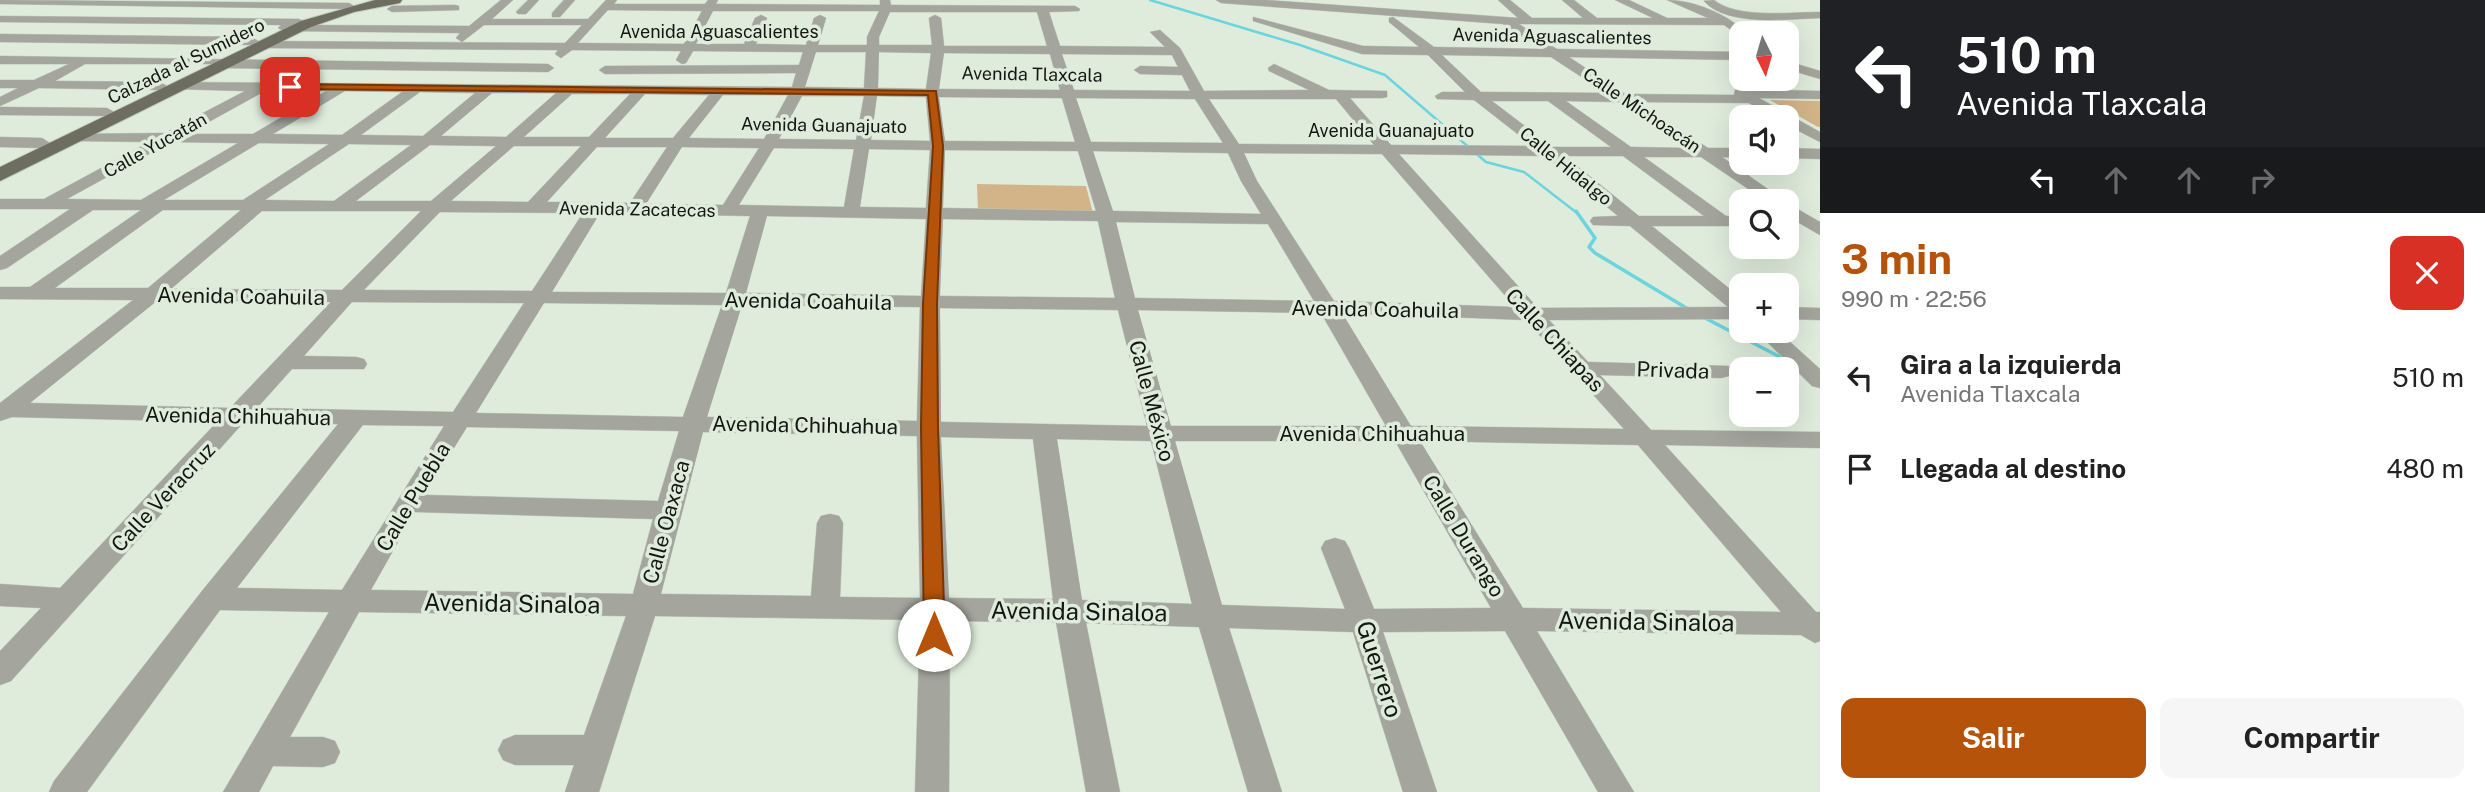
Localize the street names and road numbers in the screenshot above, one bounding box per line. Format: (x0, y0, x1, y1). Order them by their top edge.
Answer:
street label: Calzada al Sumidero (104, 14, 268, 108)
street label: Avenida Aguascalientes (619, 21, 819, 42)
street label: Avenida Aguascalientes (1452, 24, 1652, 48)
street label: Avenida Tlaxcala (961, 62, 1103, 86)
street label: Calle Michoacán (1579, 63, 1705, 157)
street label: Calle Yucatán (100, 108, 210, 182)
street label: Avenida Guanajuato (741, 113, 907, 137)
street label: Avenida Guanajuato (1308, 120, 1474, 141)
street label: Calle Hidalgo (1516, 122, 1616, 210)
street label: Avenida Zacatecas (558, 197, 716, 221)
street label: Avenida Coahuila (157, 282, 325, 310)
street label: Calle Chiapas (1501, 283, 1609, 397)
street label: Avenida Coahuila (724, 287, 892, 315)
street label: Avenida Coahuila (1291, 295, 1459, 323)
street label: Calle México (1124, 338, 1180, 464)
street label: Privada (1636, 356, 1710, 384)
street label: Avenida Chihuahua (145, 402, 331, 430)
street label: Avenida Chihuahua (712, 411, 898, 439)
street label: Avenida Chihuahua (1279, 421, 1465, 446)
street label: Calle Veracruz (106, 437, 220, 557)
street label: Calle Puebla (371, 438, 455, 556)
street label: Calle Oaxaca (637, 457, 695, 587)
street label: Calle Durango (1418, 471, 1510, 601)
street label: Avenida Sinaloa (423, 587, 601, 619)
street label: Avenida Sinaloa (990, 595, 1168, 627)
street label: Avenida Sinaloa (1557, 605, 1735, 637)
street label: Guerrero (1351, 617, 1409, 721)

